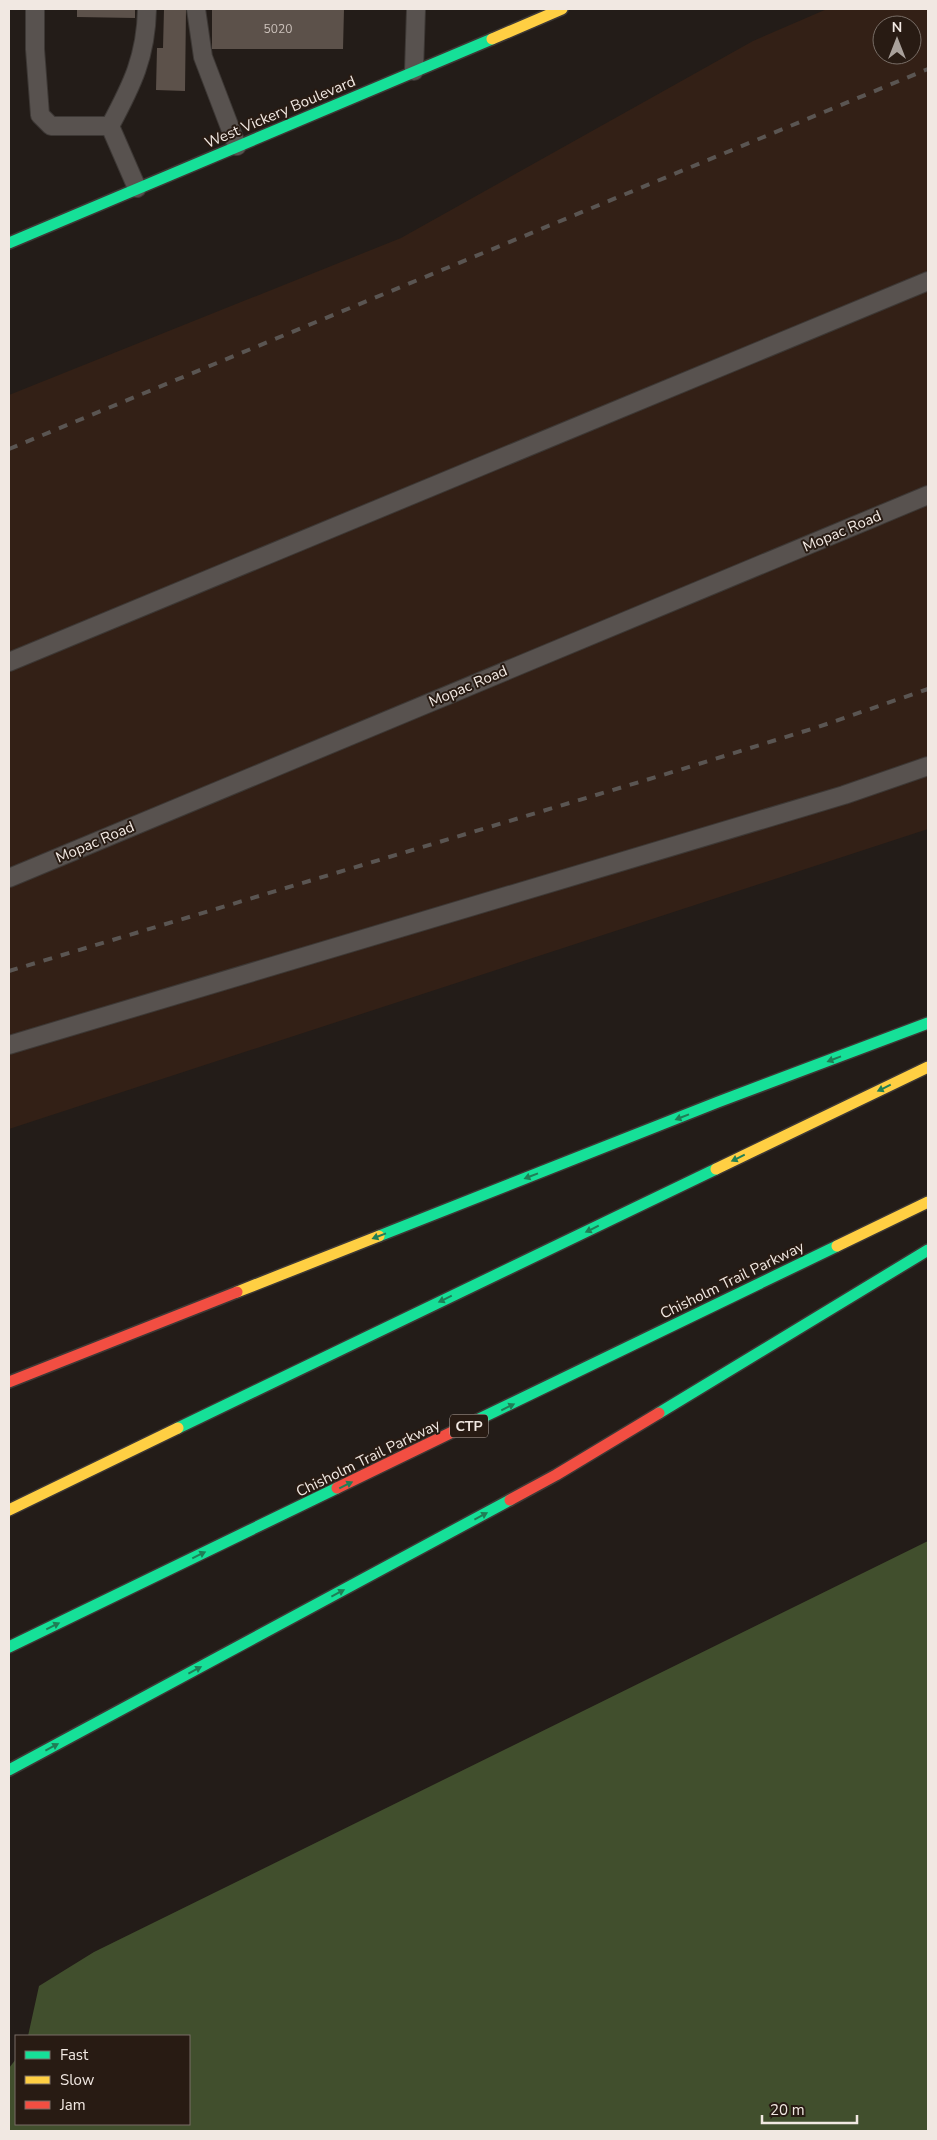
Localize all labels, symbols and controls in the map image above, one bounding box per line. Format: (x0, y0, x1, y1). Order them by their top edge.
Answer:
north arrow (872, 15, 922, 65)
text: N (892, 18, 902, 37)
house number: 5020 (264, 21, 292, 37)
street label: West Vickery Boulevard (202, 71, 358, 153)
street label: Mopac Road (800, 505, 884, 557)
street label: Mopac Road (426, 660, 510, 712)
street label: Mopac Road (53, 816, 137, 868)
one-way arrow (826, 1056, 841, 1063)
one-way arrow (877, 1084, 891, 1092)
one-way arrow (675, 1113, 689, 1121)
one-way arrow (731, 1154, 745, 1162)
one-way arrow (523, 1173, 538, 1180)
one-way arrow (584, 1225, 599, 1233)
one-way arrow (372, 1232, 386, 1240)
street label: Chisholm Trail Parkway (657, 1236, 808, 1324)
one-way arrow (438, 1296, 452, 1304)
one-way arrow (500, 1403, 515, 1411)
street label: Chisholm Trail Parkway (293, 1414, 444, 1502)
road number: CTP (450, 1414, 488, 1438)
one-way arrow (338, 1481, 353, 1489)
one-way arrow (474, 1511, 488, 1520)
one-way arrow (192, 1551, 206, 1559)
one-way arrow (331, 1589, 345, 1597)
one-way arrow (45, 1622, 60, 1630)
one-way arrow (188, 1666, 202, 1674)
one-way arrow (45, 1742, 58, 1751)
legend (15, 2035, 190, 2125)
text: Fast (60, 2045, 89, 2065)
text: Slow (60, 2070, 95, 2090)
scale bar (762, 2092, 857, 2124)
text: Jam (59, 2095, 86, 2115)
text: 20 m (770, 2100, 805, 2120)

